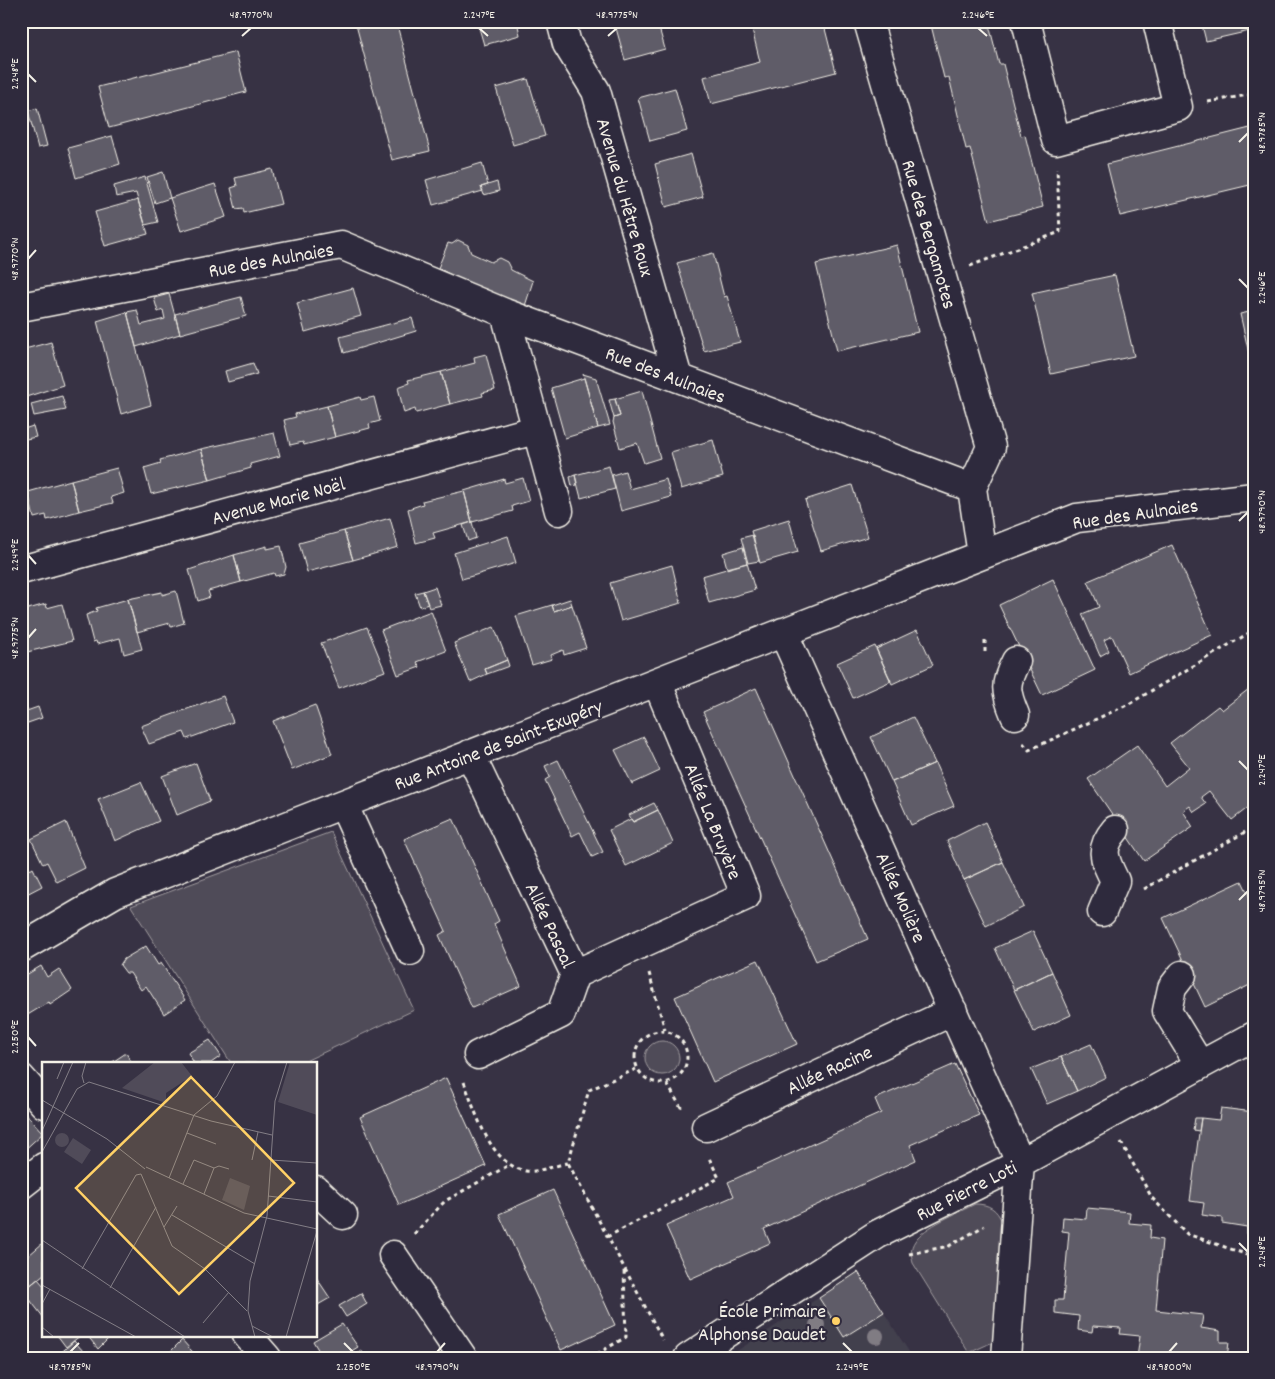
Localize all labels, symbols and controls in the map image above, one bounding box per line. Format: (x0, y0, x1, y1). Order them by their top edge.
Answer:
text: 48.9770°N (230, 7, 272, 24)
text: 2.247°E (463, 7, 495, 24)
text: 48.9775°N (596, 7, 638, 24)
text: 2.246°E (962, 7, 995, 24)
text: 2.248°E (7, 58, 24, 90)
text: 48.9785°N (1254, 112, 1271, 154)
street label: Avenue du Hêtre Roux (587, 115, 659, 281)
street label: Rue des Bergamotes (892, 157, 962, 313)
street label: Rue des Aulnaies (207, 237, 336, 287)
text: 48.9770°N (7, 238, 24, 280)
text: 2.246°E (1254, 271, 1271, 304)
street label: Rue des Aulnaies (601, 341, 729, 413)
street label: Avenue Marie Noël (209, 472, 349, 534)
text: 48.9790°N (1254, 490, 1271, 534)
street label: Rue des Aulnaies (1071, 493, 1200, 539)
text: 2.249°E (7, 538, 24, 571)
text: 48.9775°N (7, 617, 24, 659)
street label: Rue Antoine de Saint-Exupéry (391, 694, 608, 799)
text: 2.247°E (1254, 754, 1271, 786)
street label: Allée La Bruyère (675, 760, 747, 885)
street label: Allée Molière (867, 849, 932, 948)
text: 48.9795°N (1254, 870, 1271, 912)
street label: Allée Pascal (516, 879, 580, 974)
text: 2.250°E (7, 1020, 24, 1054)
street label: Allée Racine (783, 1040, 878, 1104)
inset map (42, 1062, 318, 1336)
street label: Rue Pierre Loti (912, 1155, 1023, 1230)
text: 2.248°E (1254, 1236, 1271, 1268)
place label: École Primaire Alphonse Daudet (698, 1299, 826, 1350)
marker: École Primaire Alphonse Daudet (830, 1315, 842, 1327)
text: 48.9785°N (49, 1359, 91, 1376)
text: 2.250°E (336, 1359, 370, 1376)
text: 48.9790°N (415, 1359, 459, 1376)
text: 2.249°E (836, 1359, 869, 1376)
text: 48.9800°N (1147, 1359, 1192, 1376)

